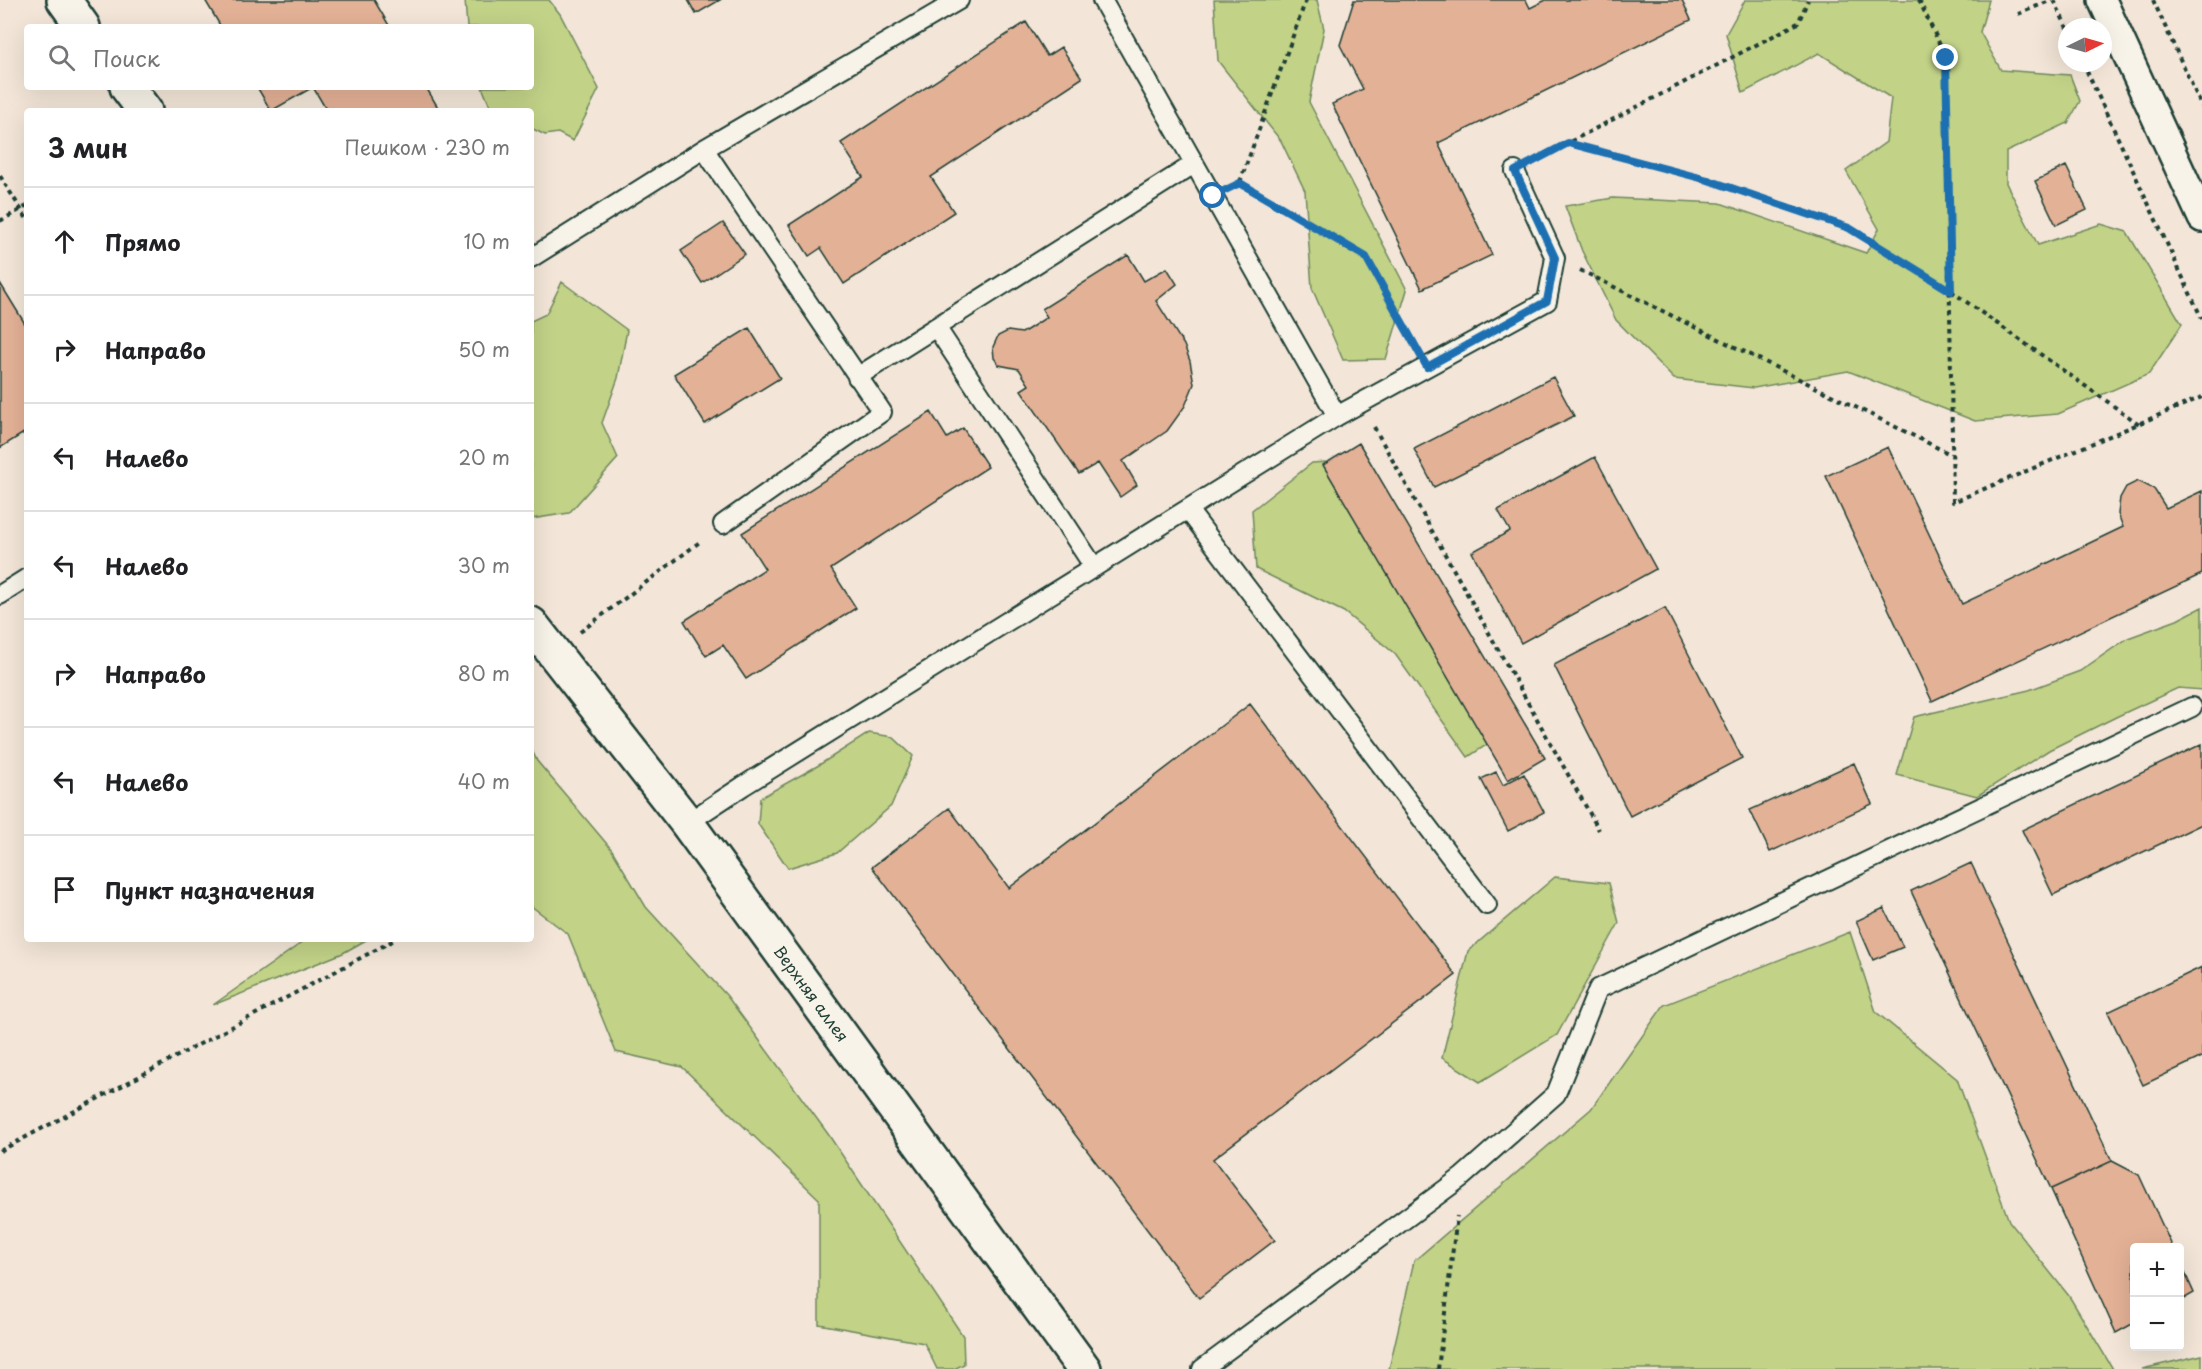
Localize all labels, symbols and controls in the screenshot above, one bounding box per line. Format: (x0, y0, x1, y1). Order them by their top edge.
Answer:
north arrow (2058, 18, 2112, 72)
search box (24, 24, 534, 90)
icon: search (45, 41, 78, 74)
text: Поиск (93, 41, 160, 74)
route end (1932, 44, 1958, 70)
text: 3 мин (48, 128, 128, 167)
text: Пешком · 230 m (345, 132, 510, 162)
route start (1199, 182, 1225, 208)
icon: ahead (48, 225, 81, 258)
text: Прямо (105, 225, 180, 258)
text: 10 m (463, 226, 510, 256)
icon: right (48, 333, 81, 366)
text: Направо (105, 333, 206, 366)
text: 50 m (458, 334, 510, 364)
icon: left (48, 441, 81, 474)
text: Налево (105, 441, 188, 474)
text: 20 m (458, 442, 510, 472)
icon: left (48, 549, 81, 582)
text: Налево (105, 549, 188, 582)
text: 30 m (457, 550, 510, 580)
icon: right (48, 657, 81, 690)
text: Направо (105, 657, 206, 690)
text: 80 m (458, 658, 510, 688)
icon: left (48, 765, 81, 798)
text: Налево (105, 765, 188, 798)
text: 40 m (458, 766, 510, 796)
icon: arrive (48, 873, 81, 906)
text: Пункт назначения (105, 873, 315, 906)
street label: Верхняя аллея (769, 940, 855, 1046)
map controls (2130, 1243, 2184, 1351)
button: + (2130, 1243, 2184, 1297)
button: − (2130, 1297, 2184, 1351)

